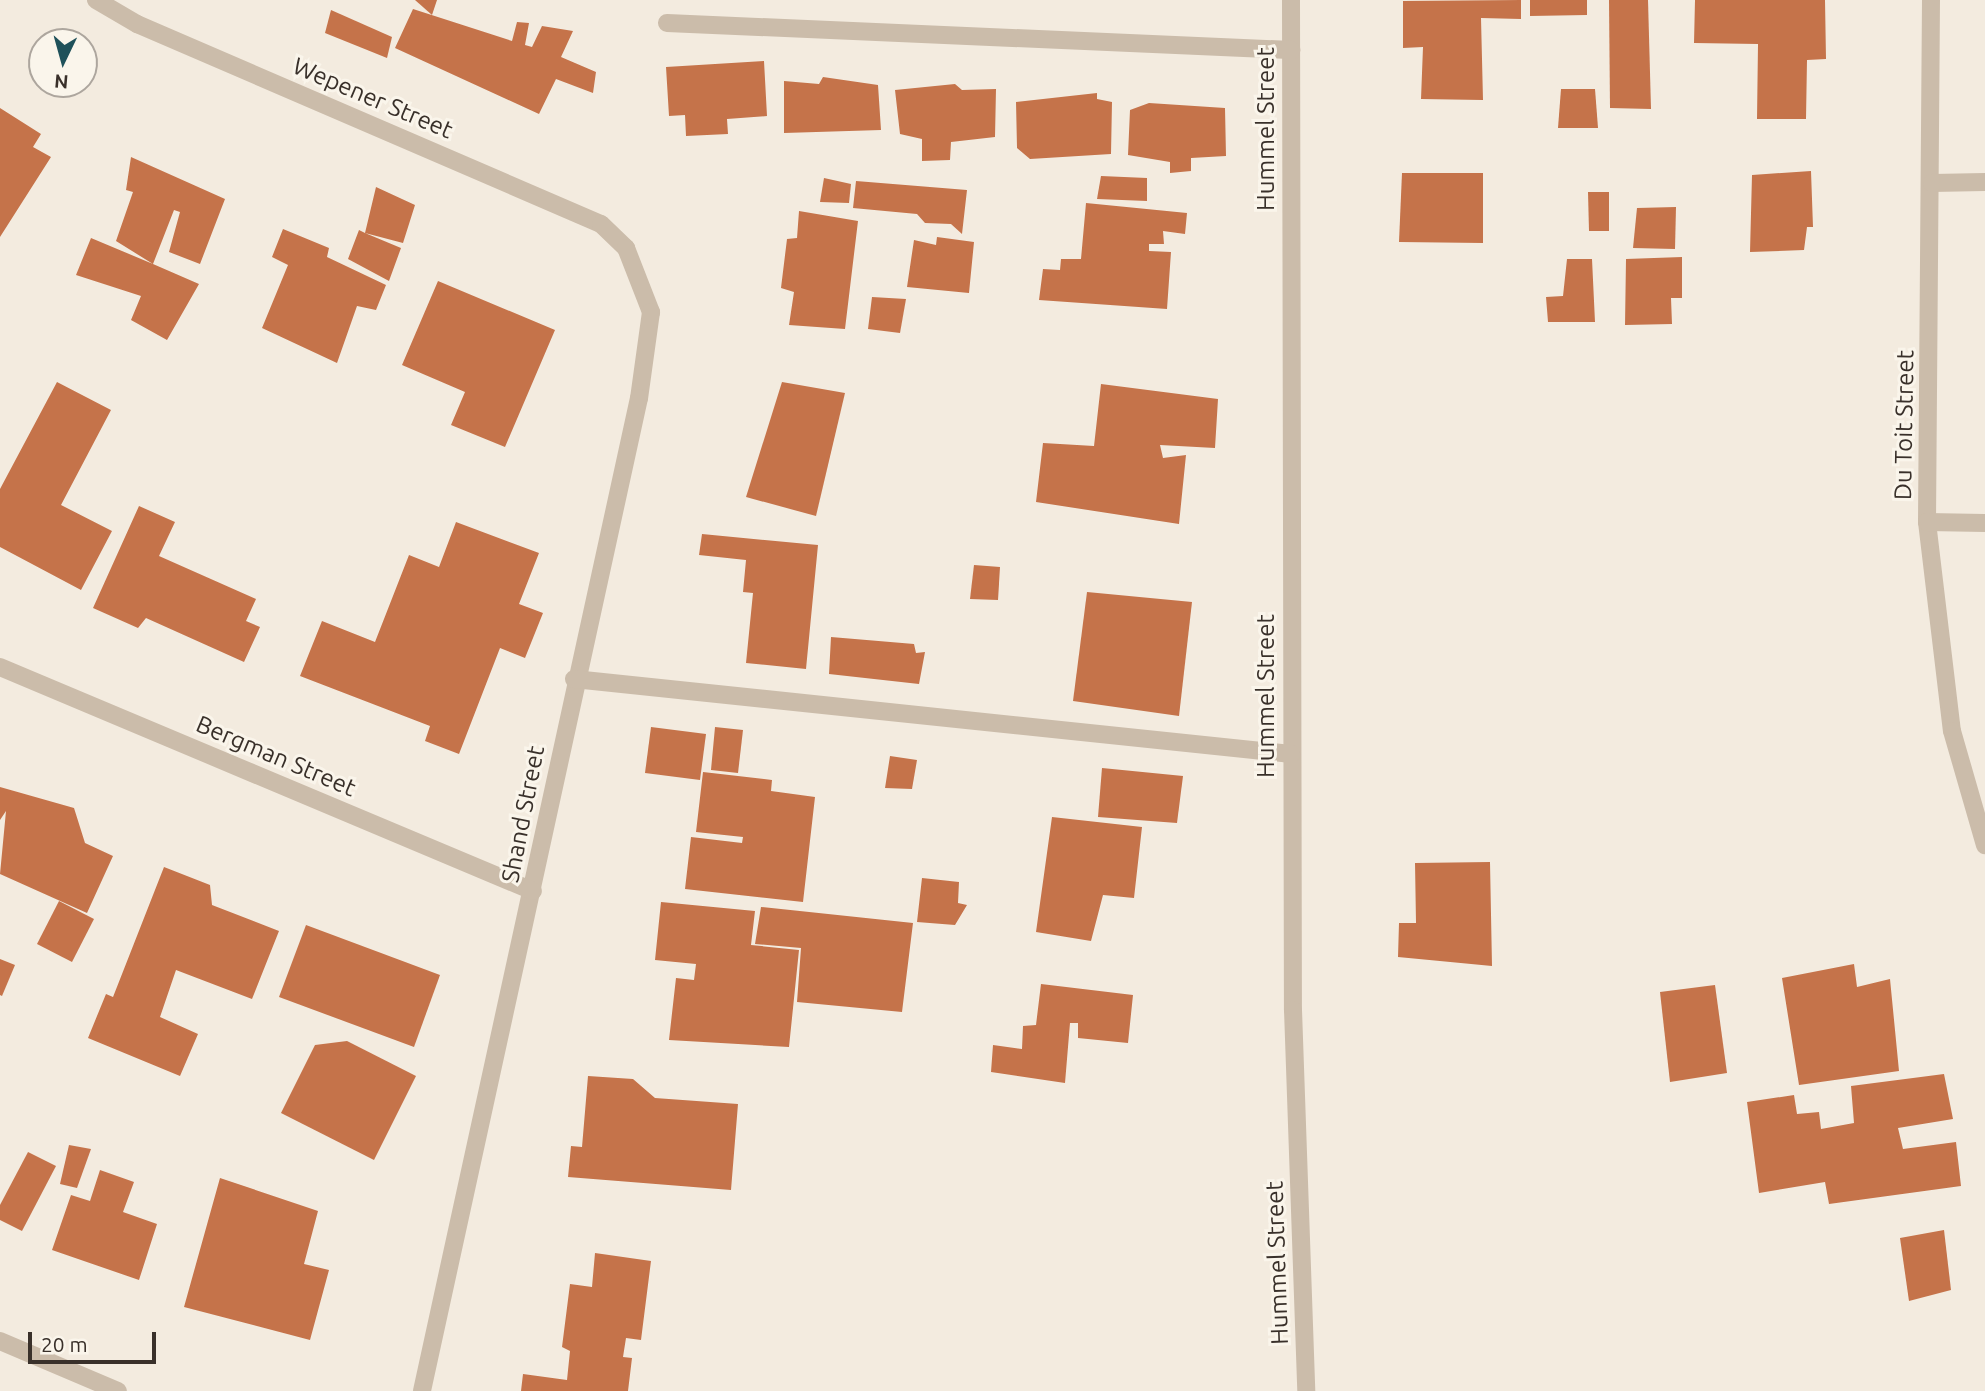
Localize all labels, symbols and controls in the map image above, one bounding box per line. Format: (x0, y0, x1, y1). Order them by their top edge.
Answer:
north arrow (28, 28, 98, 98)
street label: Hummel Street (1252, 47, 1280, 211)
street label: Wepener Street (289, 51, 457, 145)
text: N (53, 70, 69, 94)
street label: Du Toit Street (1888, 350, 1920, 500)
street label: Hummel Street (1252, 614, 1280, 778)
street label: Bergman Street (192, 709, 360, 803)
street label: Shand Street (496, 743, 550, 885)
street label: Hummel Street (1260, 1181, 1294, 1345)
scale bar (32, 1318, 159, 1362)
text: 20 m (41, 1332, 88, 1356)

